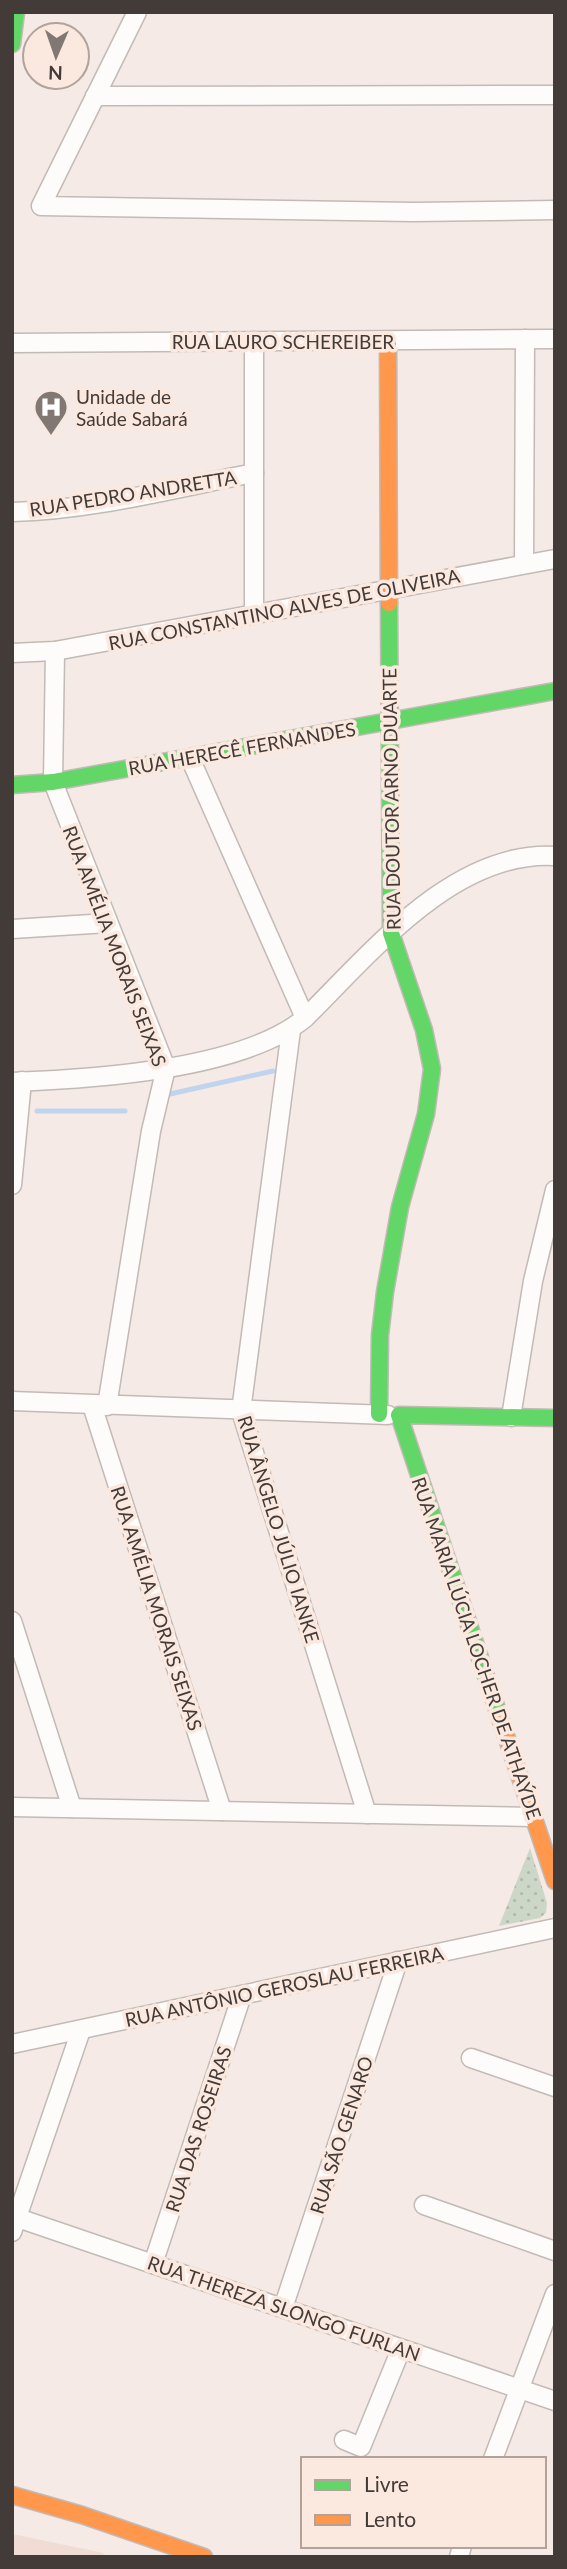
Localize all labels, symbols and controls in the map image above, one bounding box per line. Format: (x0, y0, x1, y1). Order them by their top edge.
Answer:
north arrow (21, 21, 91, 91)
text: N (48, 62, 63, 85)
street label: RUA LAURO SCHEREIBER (172, 330, 394, 353)
place label: Unidade de Saúde Sabará (76, 385, 188, 430)
hospital icon: Unidade de Saúde Sabará (32, 388, 70, 437)
street label: RUA PEDRO ANDRETTA (28, 465, 238, 521)
street label: RUA CONSTANTINO ALVES DE OLIVEIRA (106, 564, 462, 654)
street label: RUA DOUTOR ARNO DUARTE (377, 668, 405, 930)
street label: RUA HERECÊ FERNANDES (127, 717, 357, 779)
street label: RUA AMÉLIA MORAIS SEIXAS (58, 822, 172, 1070)
street label: RUA ÂNGELO JÚLIO IANKE (233, 1413, 325, 1645)
street label: RUA MARIA LÚCIA LOCHER DE ATHAÝDE (407, 1474, 547, 1822)
street label: RUA AMÉLIA MORAIS SEIXAS (107, 1483, 207, 1733)
street label: RUA ANTÔNIO GEROSLAU FERREIRA (123, 1941, 445, 2031)
street label: RUA DAS ROSEIRAS (160, 2043, 236, 2215)
street label: RUA SÃO GENARO (305, 2053, 377, 2217)
street label: RUA THEREZA SLONGO FURLAN (145, 2250, 423, 2366)
legend (301, 2457, 546, 2548)
text: Livre (364, 2471, 409, 2496)
text: Lento (364, 2506, 416, 2531)

